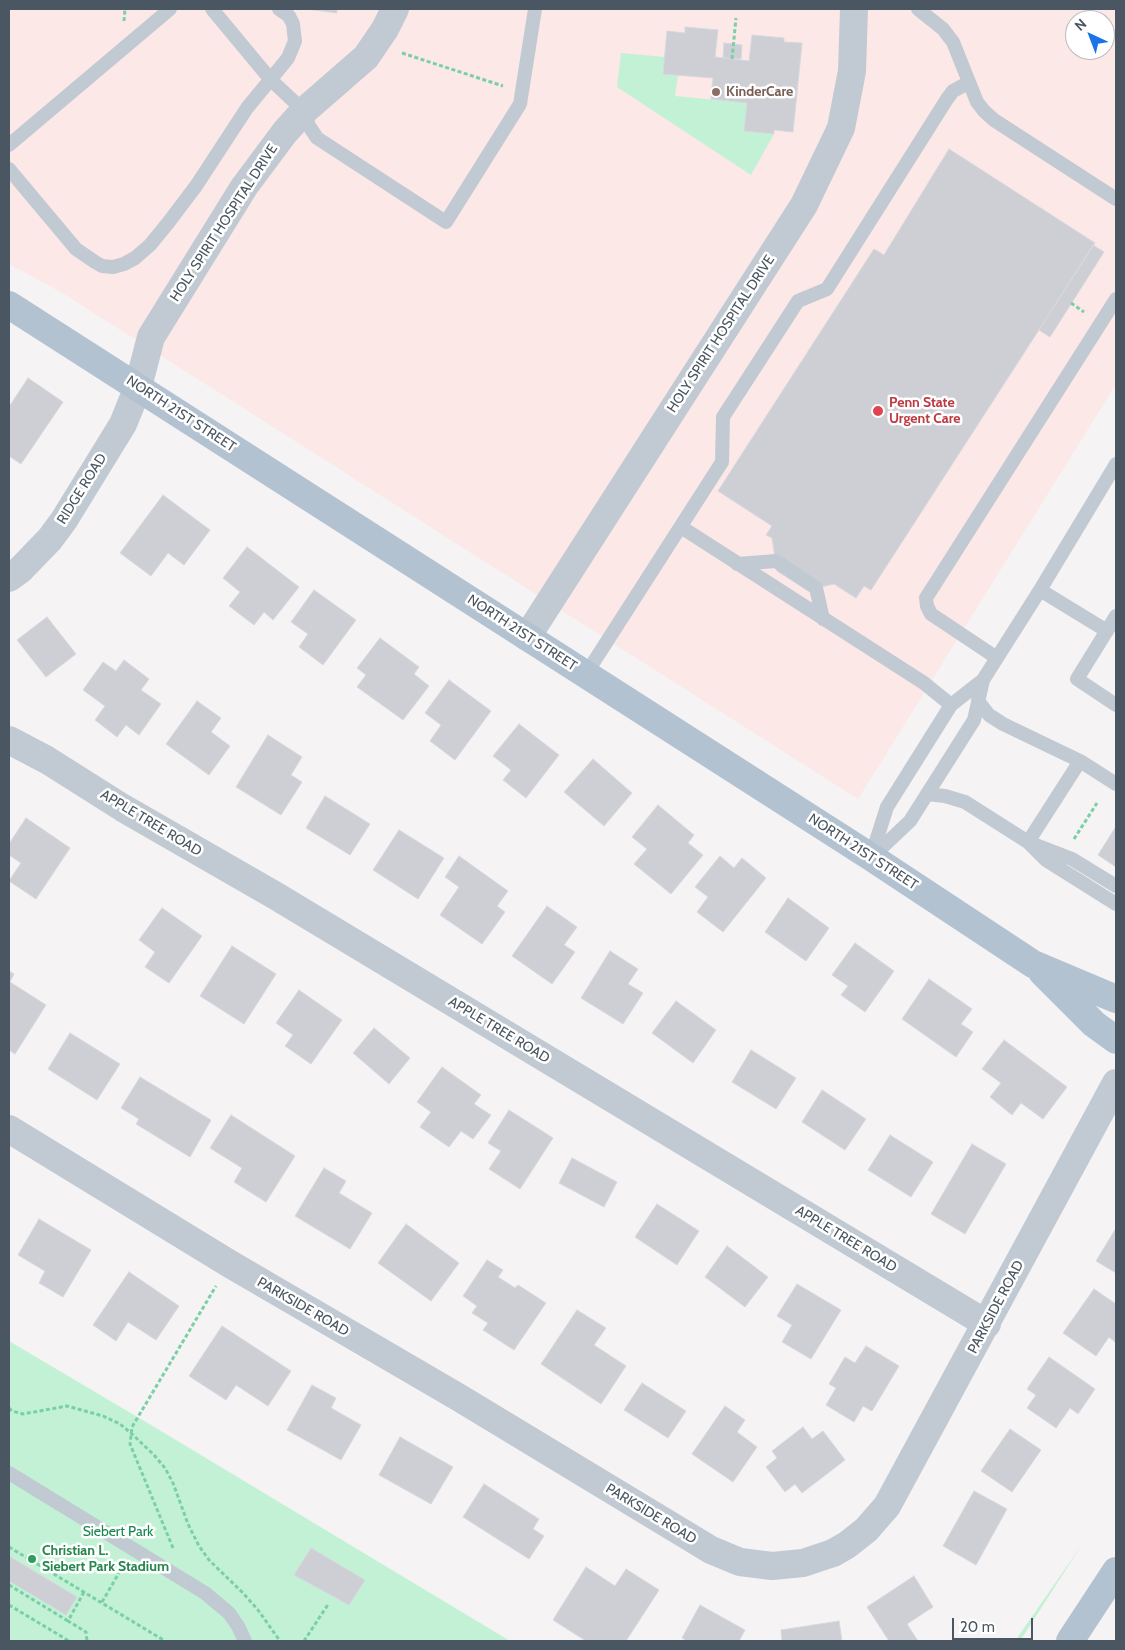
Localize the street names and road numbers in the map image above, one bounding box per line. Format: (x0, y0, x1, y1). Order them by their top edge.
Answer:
street label: HOLY SPIRIT HOSPITAL DRIVE (167, 141, 281, 305)
street label: HOLY SPIRIT HOSPITAL DRIVE (664, 252, 778, 416)
street label: NORTH 21ST STREET (123, 372, 239, 456)
street label: RIDGE ROAD (54, 450, 110, 528)
street label: NORTH 21ST STREET (464, 591, 580, 675)
street label: APPLE TREE ROAD (97, 786, 205, 860)
street label: NORTH 21ST STREET (805, 810, 921, 894)
street label: APPLE TREE ROAD (445, 993, 553, 1067)
street label: APPLE TREE ROAD (792, 1202, 900, 1276)
street label: PARKSIDE ROAD (964, 1258, 1028, 1356)
street label: PARKSIDE ROAD (254, 1274, 352, 1340)
street label: PARKSIDE ROAD (603, 1480, 699, 1548)

